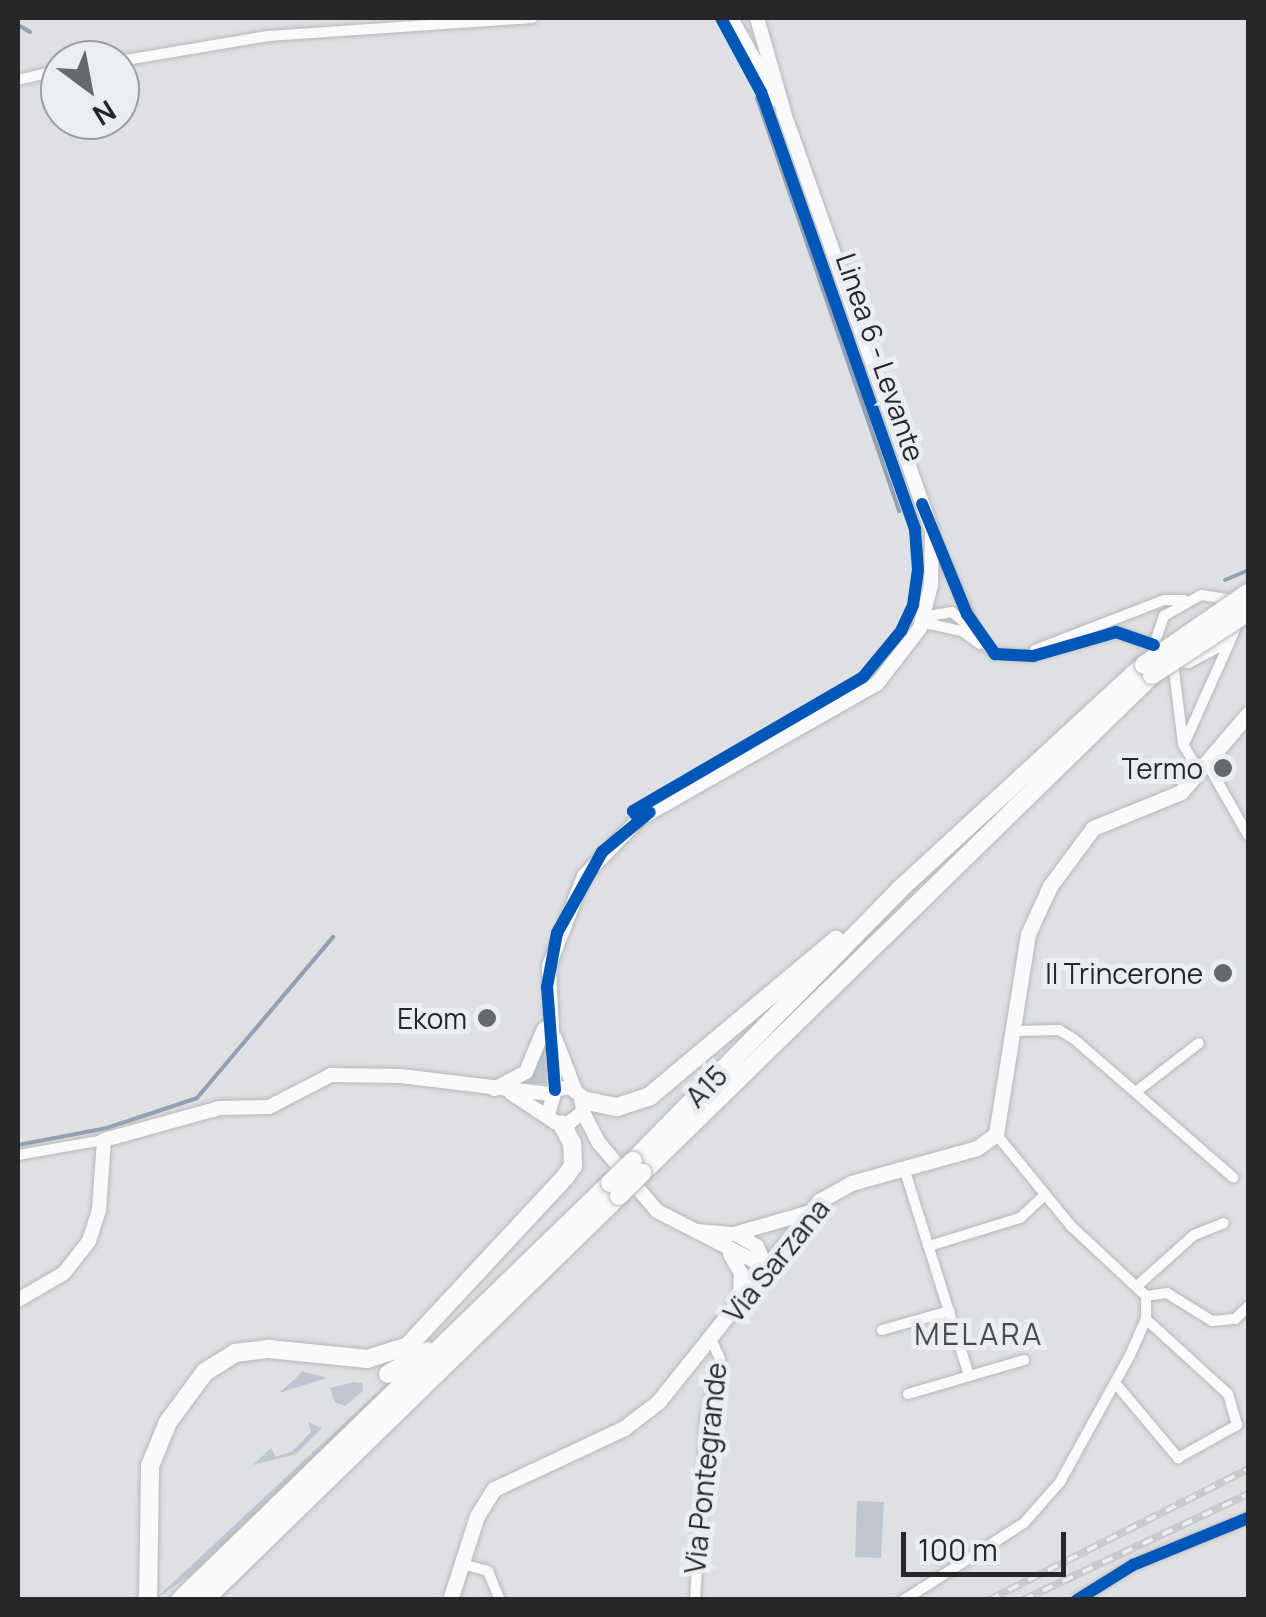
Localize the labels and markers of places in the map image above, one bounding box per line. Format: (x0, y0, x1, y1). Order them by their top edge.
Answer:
place label: Termo (1122, 751, 1203, 785)
marker: Termo (1212, 757, 1234, 779)
place label: Il Trincerone (1045, 956, 1203, 990)
marker: Il Trincerone (1212, 962, 1234, 984)
place label: Ekom (397, 1001, 467, 1035)
marker: Ekom (476, 1007, 498, 1029)

